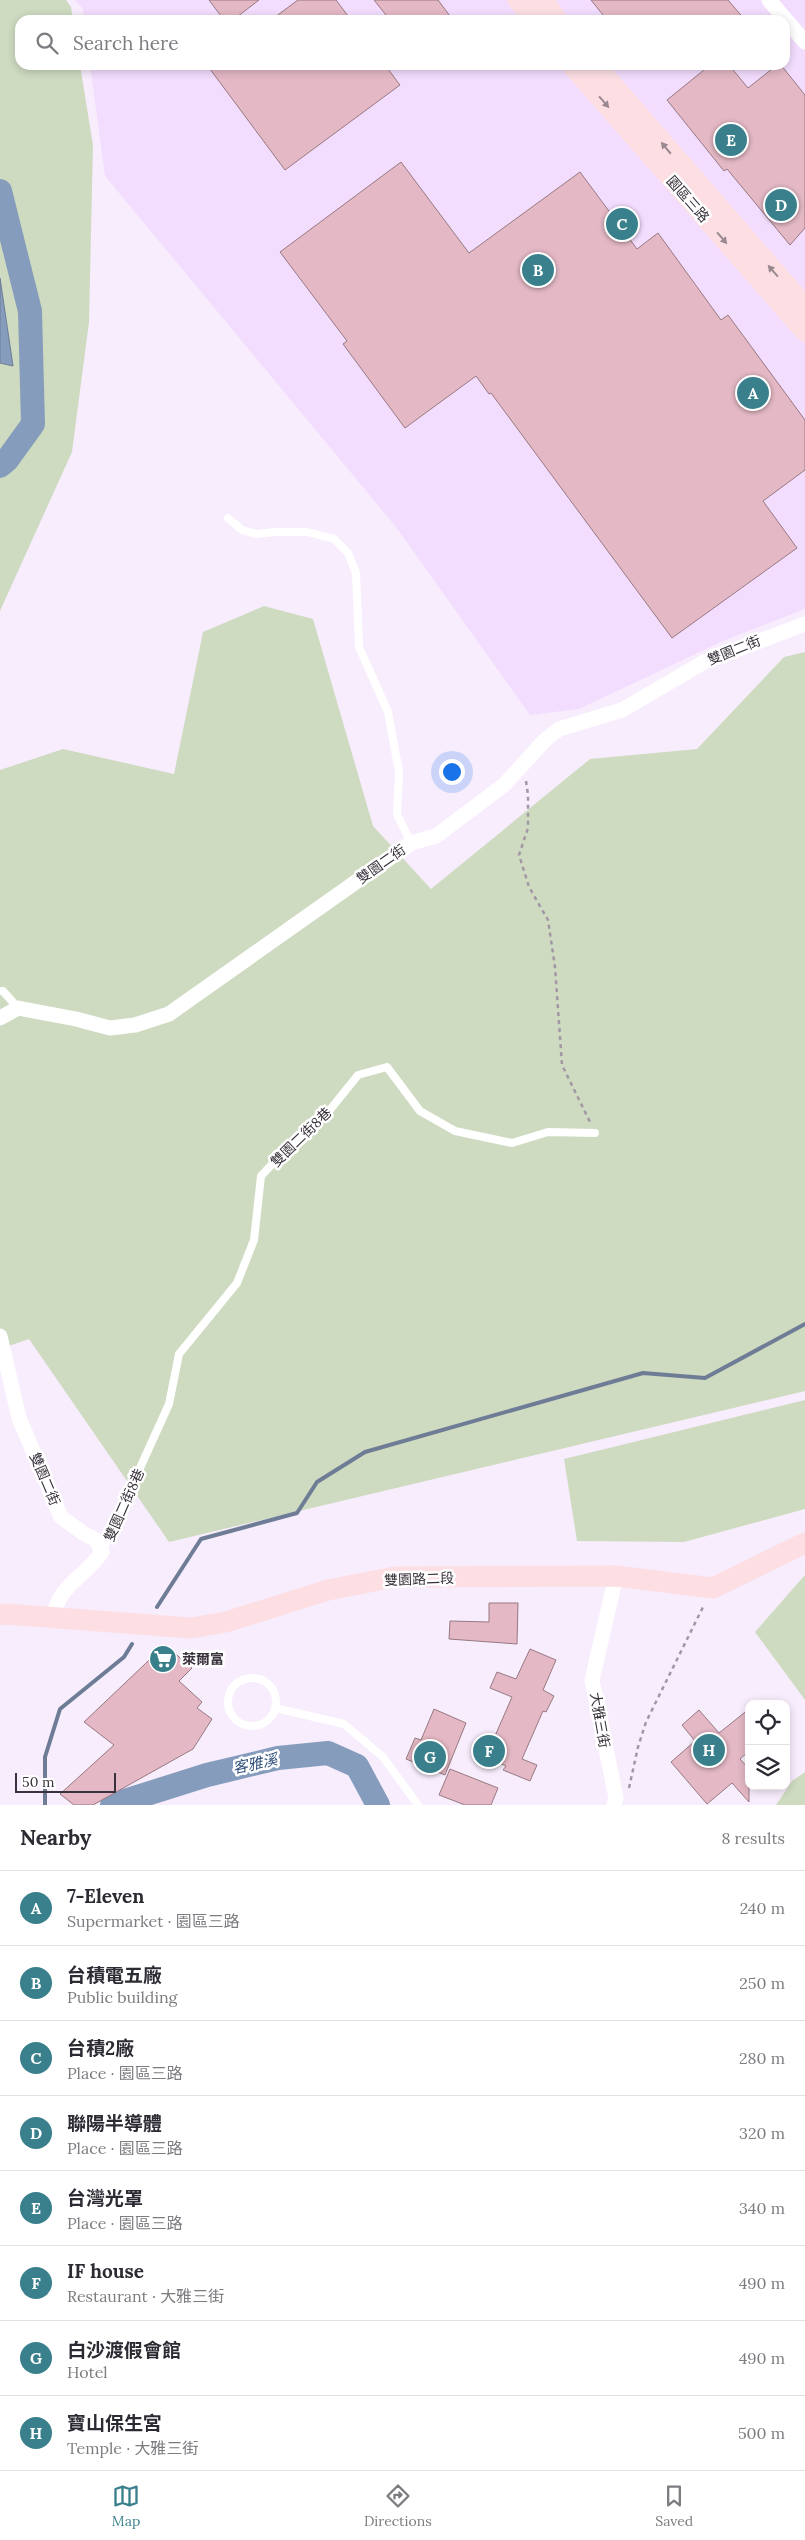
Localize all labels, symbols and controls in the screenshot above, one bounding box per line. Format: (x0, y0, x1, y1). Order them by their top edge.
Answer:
search box (15, 15, 790, 70)
icon: search (33, 29, 61, 57)
text: Search here (73, 31, 179, 55)
one-way arrow (598, 96, 609, 108)
pin: E (715, 121, 747, 159)
one-way arrow (661, 142, 672, 154)
street label: 園區三路 (663, 172, 713, 226)
pin: D (765, 186, 797, 224)
pin: C (606, 205, 638, 243)
one-way arrow (717, 231, 728, 244)
pin: B (522, 251, 554, 289)
one-way arrow (767, 265, 779, 277)
pin: A (737, 374, 769, 412)
street label: 雙園二街 (705, 631, 763, 669)
your location (439, 759, 465, 785)
street label: 雙園二街 (353, 841, 409, 887)
street label: 雙園二街8巷 (267, 1103, 335, 1171)
street label: 雙園二街 (26, 1450, 64, 1508)
street label: 雙園二街8巷 (100, 1466, 148, 1544)
street label: 雙園路二段 (384, 1569, 454, 1589)
supermarket icon: 萊爾富 (148, 1644, 178, 1674)
place label: 萊爾富 (182, 1650, 224, 1668)
street label: 大雅三街 (586, 1691, 614, 1749)
map controls (745, 1700, 790, 1790)
button: locate (745, 1700, 790, 1745)
pin: H (693, 1731, 725, 1769)
pin: F (473, 1732, 505, 1770)
pin: G (414, 1738, 446, 1776)
button: layers (745, 1745, 790, 1790)
water label: 客雅溪 (231, 1749, 281, 1777)
scale bar (15, 1770, 116, 1793)
text: 50 m (22, 1773, 55, 1791)
text: Nearby (20, 1824, 91, 1851)
text: 8 results (721, 1828, 785, 1848)
text: 7-Eleven (67, 1884, 144, 1908)
text: A (31, 1898, 41, 1918)
text: 240 m (740, 1898, 785, 1918)
text: Supermarket · 園區三路 (67, 1911, 240, 1931)
text: 台積電五廠 (67, 1963, 162, 1987)
text: B (31, 1973, 41, 1993)
text: 250 m (739, 1973, 785, 1993)
text: Public building (67, 1987, 177, 2007)
text: 台積2廠 (67, 2036, 134, 2060)
text: C (30, 2048, 42, 2068)
text: 280 m (739, 2048, 785, 2068)
text: Place · 園區三路 (67, 2063, 183, 2083)
text: 聯陽半導體 (67, 2111, 162, 2135)
text: D (30, 2123, 42, 2143)
text: 320 m (739, 2123, 785, 2143)
text: Place · 園區三路 (67, 2138, 183, 2158)
text: 台灣光罩 (67, 2186, 143, 2210)
text: E (31, 2198, 41, 2218)
text: 340 m (739, 2198, 785, 2218)
text: Place · 園區三路 (67, 2213, 183, 2233)
text: IF house (67, 2259, 144, 2283)
text: F (31, 2273, 41, 2293)
text: 490 m (739, 2273, 785, 2293)
text: Restaurant · 大雅三街 (67, 2286, 224, 2306)
text: 白沙渡假會館 (67, 2338, 181, 2362)
text: G (30, 2348, 42, 2368)
text: 490 m (739, 2348, 785, 2368)
text: Hotel (67, 2362, 108, 2382)
text: 寶山保生宮 (67, 2411, 162, 2435)
text: H (30, 2423, 42, 2443)
text: 500 m (738, 2423, 785, 2443)
text: Temple · 大雅三街 (67, 2438, 198, 2458)
tab: Map (112, 2482, 140, 2530)
tab: Directions (364, 2482, 432, 2530)
tab: Saved (655, 2482, 693, 2530)

